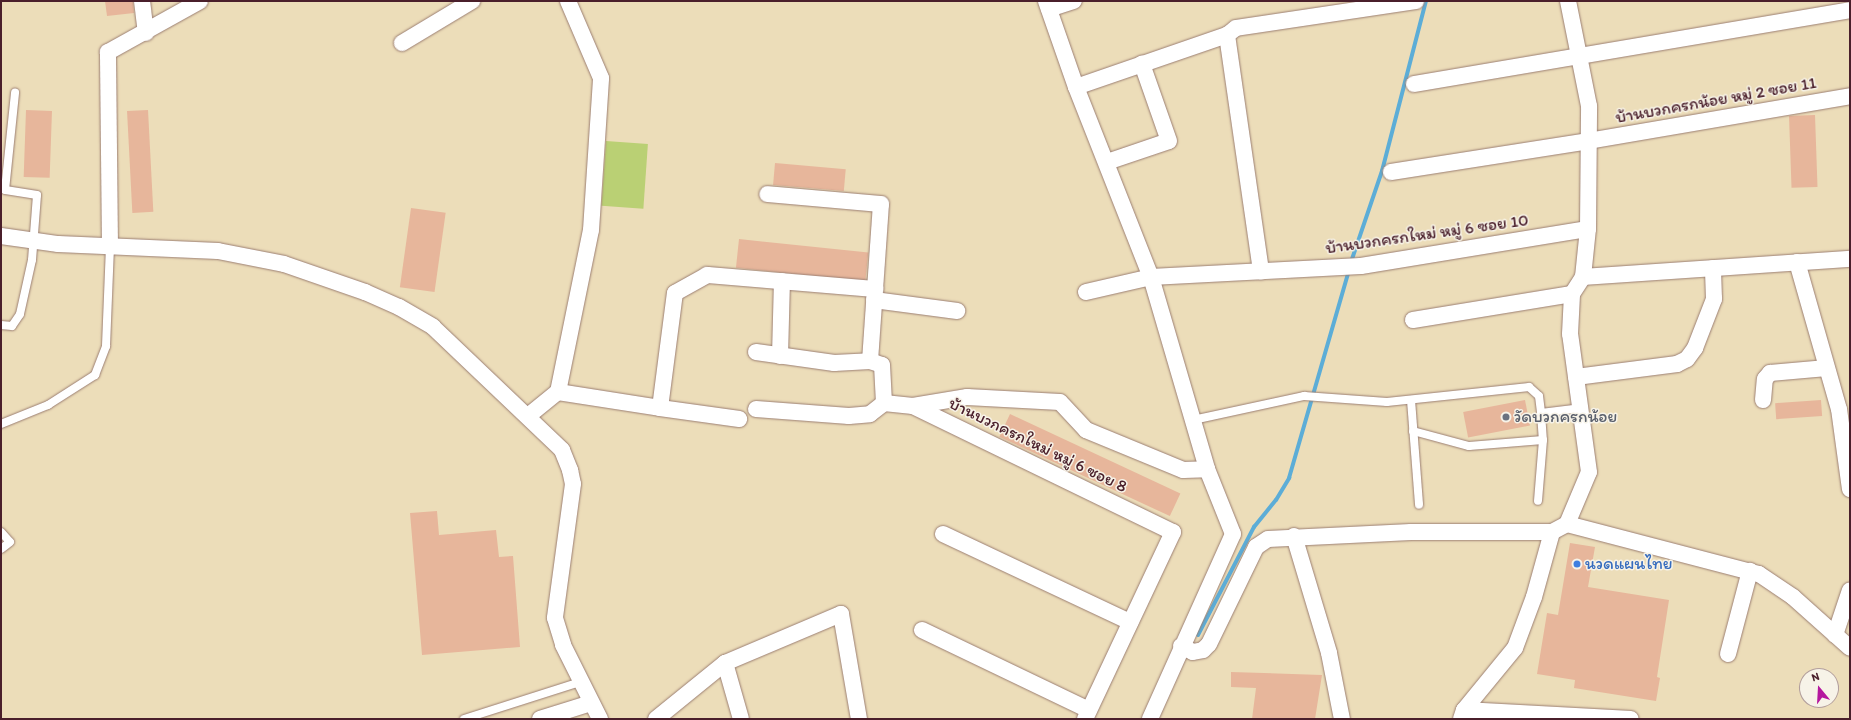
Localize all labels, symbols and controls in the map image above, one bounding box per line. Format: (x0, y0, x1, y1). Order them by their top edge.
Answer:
street label: บ้านบวกครกน้อย หมู่ 2 ซอย 11 (1614, 72, 1818, 128)
street label: บ้านบวกครกใหม่ หมู่ 6 ซอย 10 (1324, 210, 1530, 258)
street label: บ้านบวกครกใหม่ หมู่ 6 ซอย 8 (946, 393, 1130, 497)
place label: วัดบวกครกน้อย (1514, 407, 1617, 427)
marker: วัดบวกครกน้อย (1501, 412, 1511, 422)
place label: นวดแผนไทย (1585, 554, 1672, 574)
marker: นวดแผนไทย (1572, 559, 1582, 569)
north arrow (1799, 668, 1839, 708)
text: N (1810, 670, 1821, 684)

